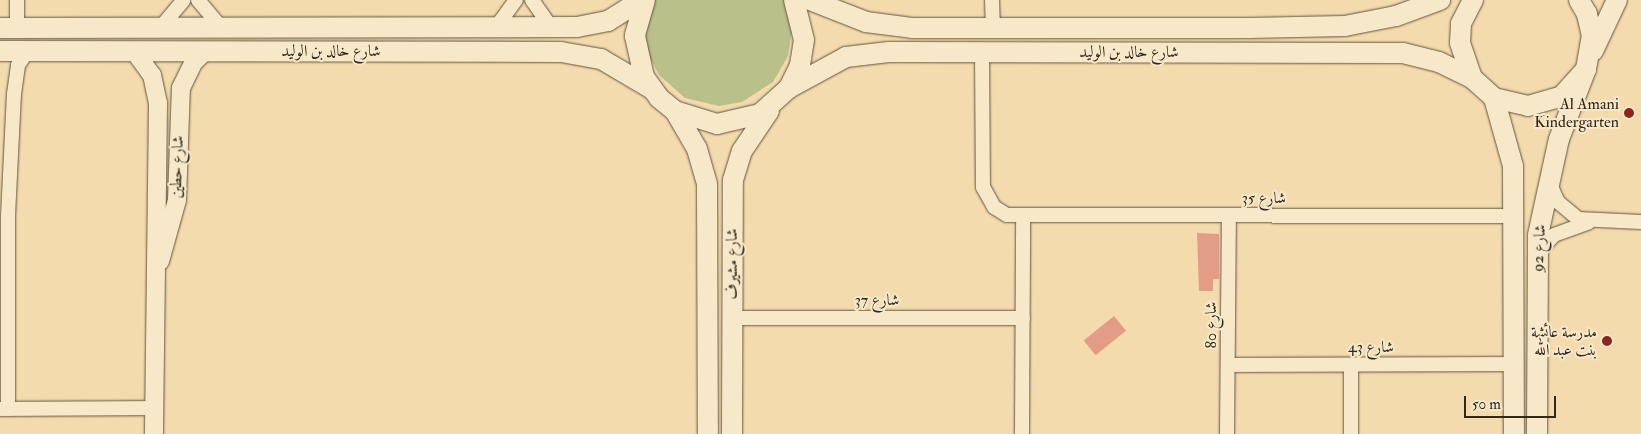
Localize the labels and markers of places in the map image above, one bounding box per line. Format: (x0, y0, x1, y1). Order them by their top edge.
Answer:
place label: Al Amani Kindergarten (1534, 94, 1619, 132)
marker: Al Amani Kindergarten (1623, 107, 1635, 119)
place label: مدرسة عائشة بنت عبد الله (1531, 322, 1597, 360)
marker: مدرسة عائشة بنت عبد الله (1601, 335, 1613, 347)

